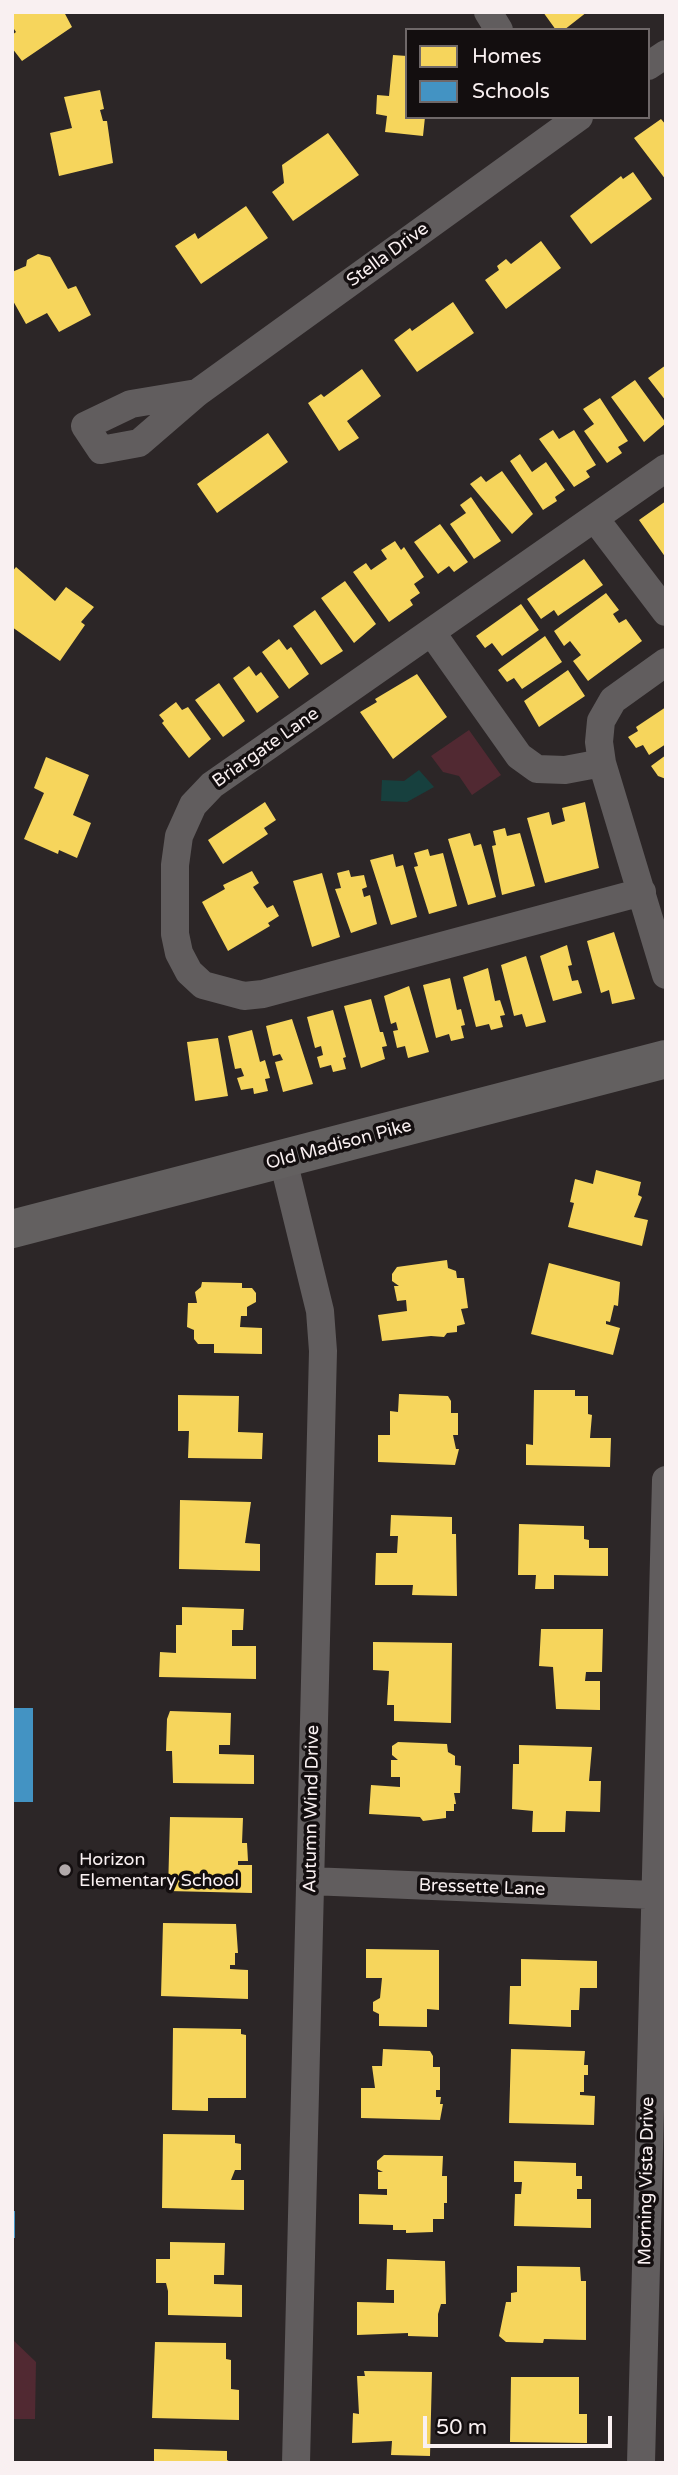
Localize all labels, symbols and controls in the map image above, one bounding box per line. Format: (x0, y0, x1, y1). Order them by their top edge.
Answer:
legend (405, 28, 650, 119)
text: Homes (472, 44, 542, 69)
text: Schools (472, 79, 550, 104)
street label: Stella Drive (343, 218, 433, 292)
street label: Briargate Lane (209, 703, 323, 793)
street label: Old Madison Pike (264, 1115, 414, 1175)
street label: Autumn Wind Drive (300, 1725, 324, 1893)
place label: Horizon Elementary School (79, 1849, 239, 1892)
marker: Horizon Elementary School (57, 1862, 73, 1878)
street label: Bressette Lane (418, 1875, 546, 1901)
street label: Morning Vista Drive (635, 2096, 659, 2266)
scale bar (426, 2402, 615, 2446)
text: 50 m (436, 2415, 487, 2440)

